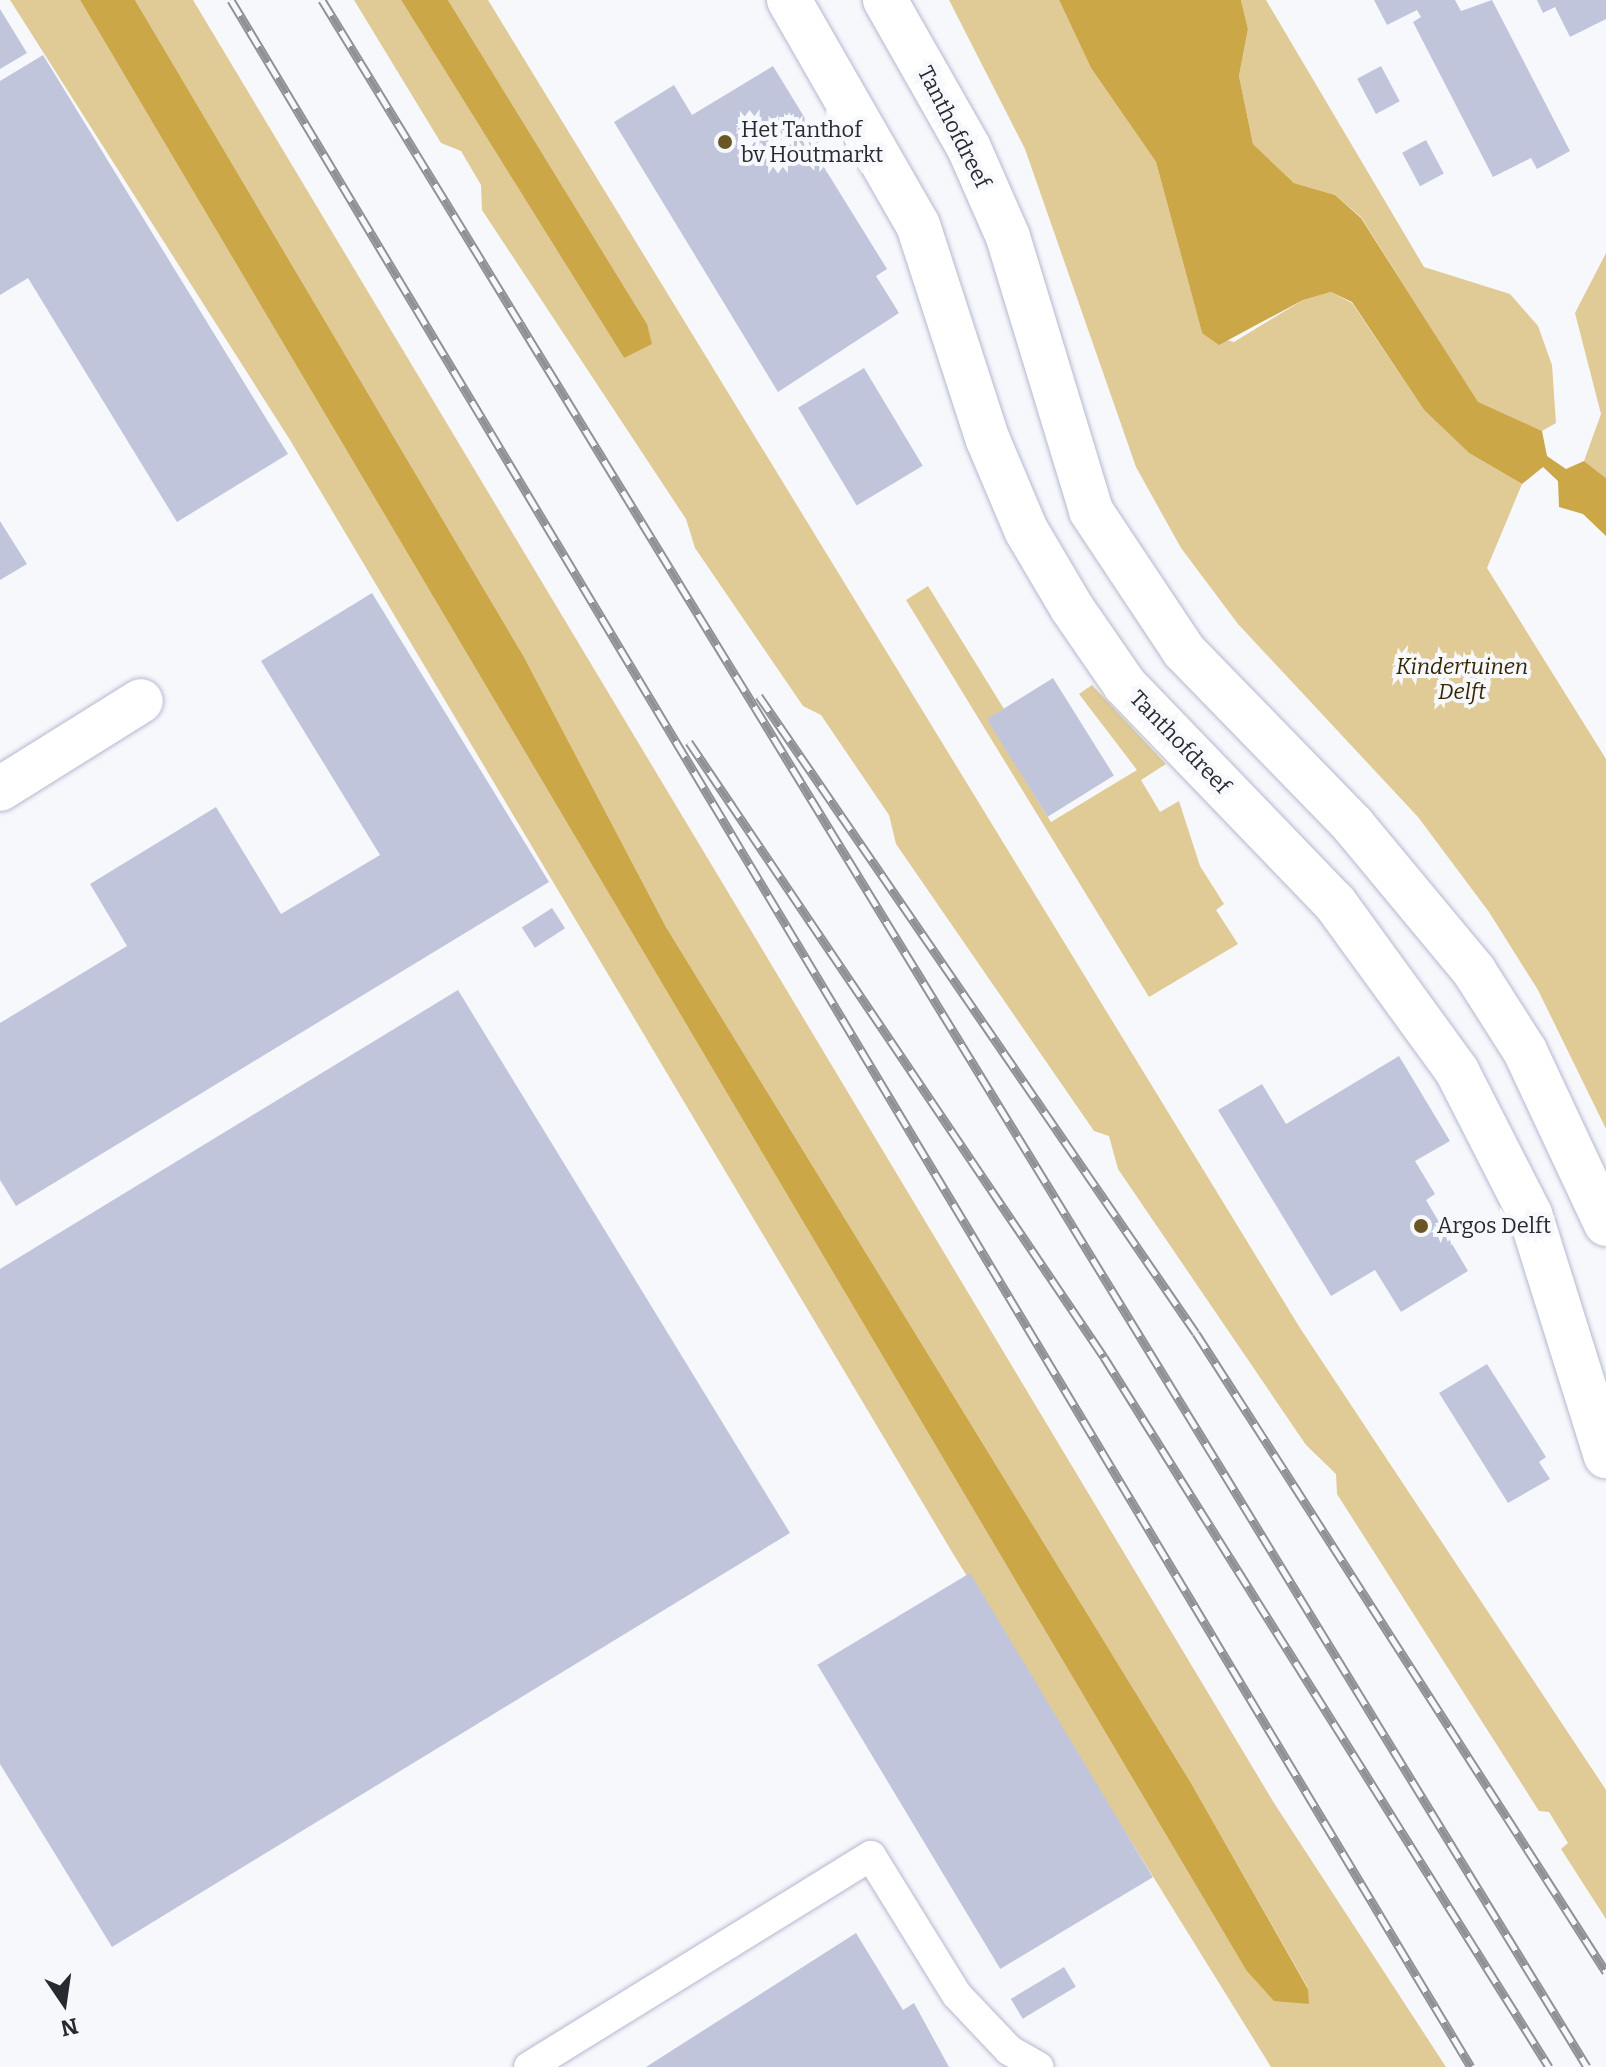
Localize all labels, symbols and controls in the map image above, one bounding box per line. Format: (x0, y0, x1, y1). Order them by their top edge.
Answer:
street label: Tanthofdreef (912, 62, 996, 192)
place label: Het Tanthof bv Houtmarkt (741, 116, 883, 168)
marker: Het Tanthof bv Houtmarkt (716, 133, 734, 151)
park label: Kindertuinen Delft (1396, 653, 1528, 704)
street label: Tanthofdreef (1124, 685, 1236, 799)
place label: Argos Delft (1437, 1213, 1551, 1239)
marker: Argos Delft (1412, 1217, 1430, 1235)
north arrow (24, 1963, 104, 2043)
text: N (58, 2012, 81, 2042)

